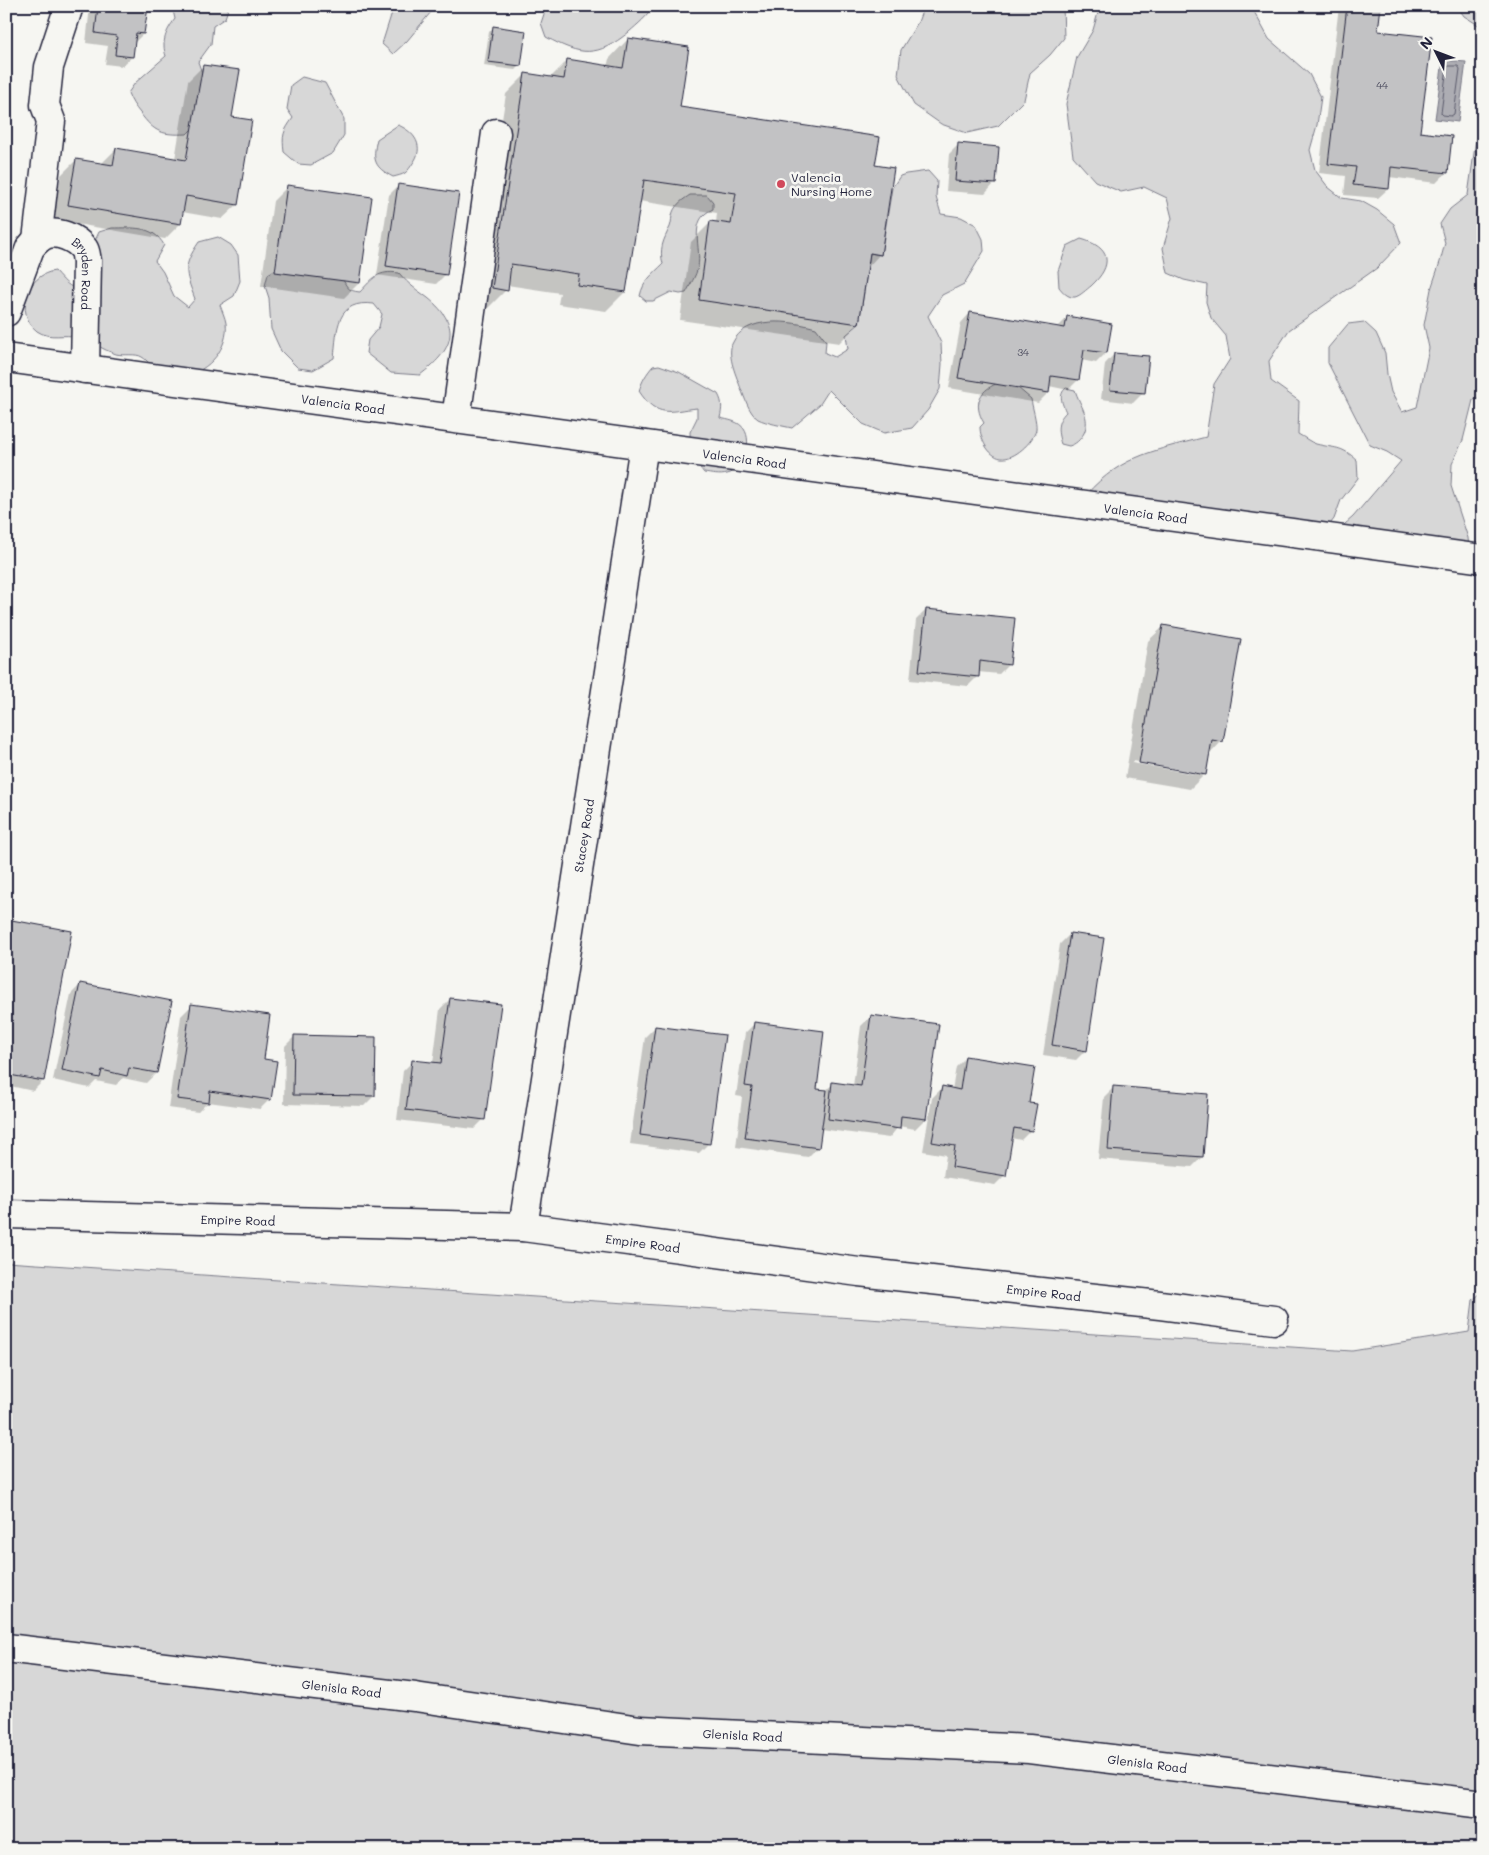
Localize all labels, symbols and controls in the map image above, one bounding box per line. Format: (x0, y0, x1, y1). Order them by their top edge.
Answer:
north arrow (1412, 28, 1462, 78)
text: N (1415, 33, 1437, 53)
house number: 44 (1376, 78, 1388, 92)
place label: Valencia Nursing Home (791, 169, 872, 199)
marker: Valencia Nursing Home (775, 178, 787, 190)
street label: Bryden Road (69, 233, 95, 310)
house number: 34 (1017, 345, 1029, 359)
street label: Valencia Road (300, 390, 386, 418)
street label: Valencia Road (701, 445, 787, 472)
street label: Valencia Road (1103, 499, 1189, 527)
street label: Stacey Road (570, 797, 597, 873)
street label: Empire Road (200, 1211, 276, 1229)
street label: Empire Road (605, 1230, 681, 1256)
street label: Empire Road (1006, 1280, 1082, 1304)
street label: Glenisla Road (301, 1676, 383, 1701)
street label: Glenisla Road (702, 1725, 783, 1745)
street label: Glenisla Road (1107, 1751, 1188, 1776)

